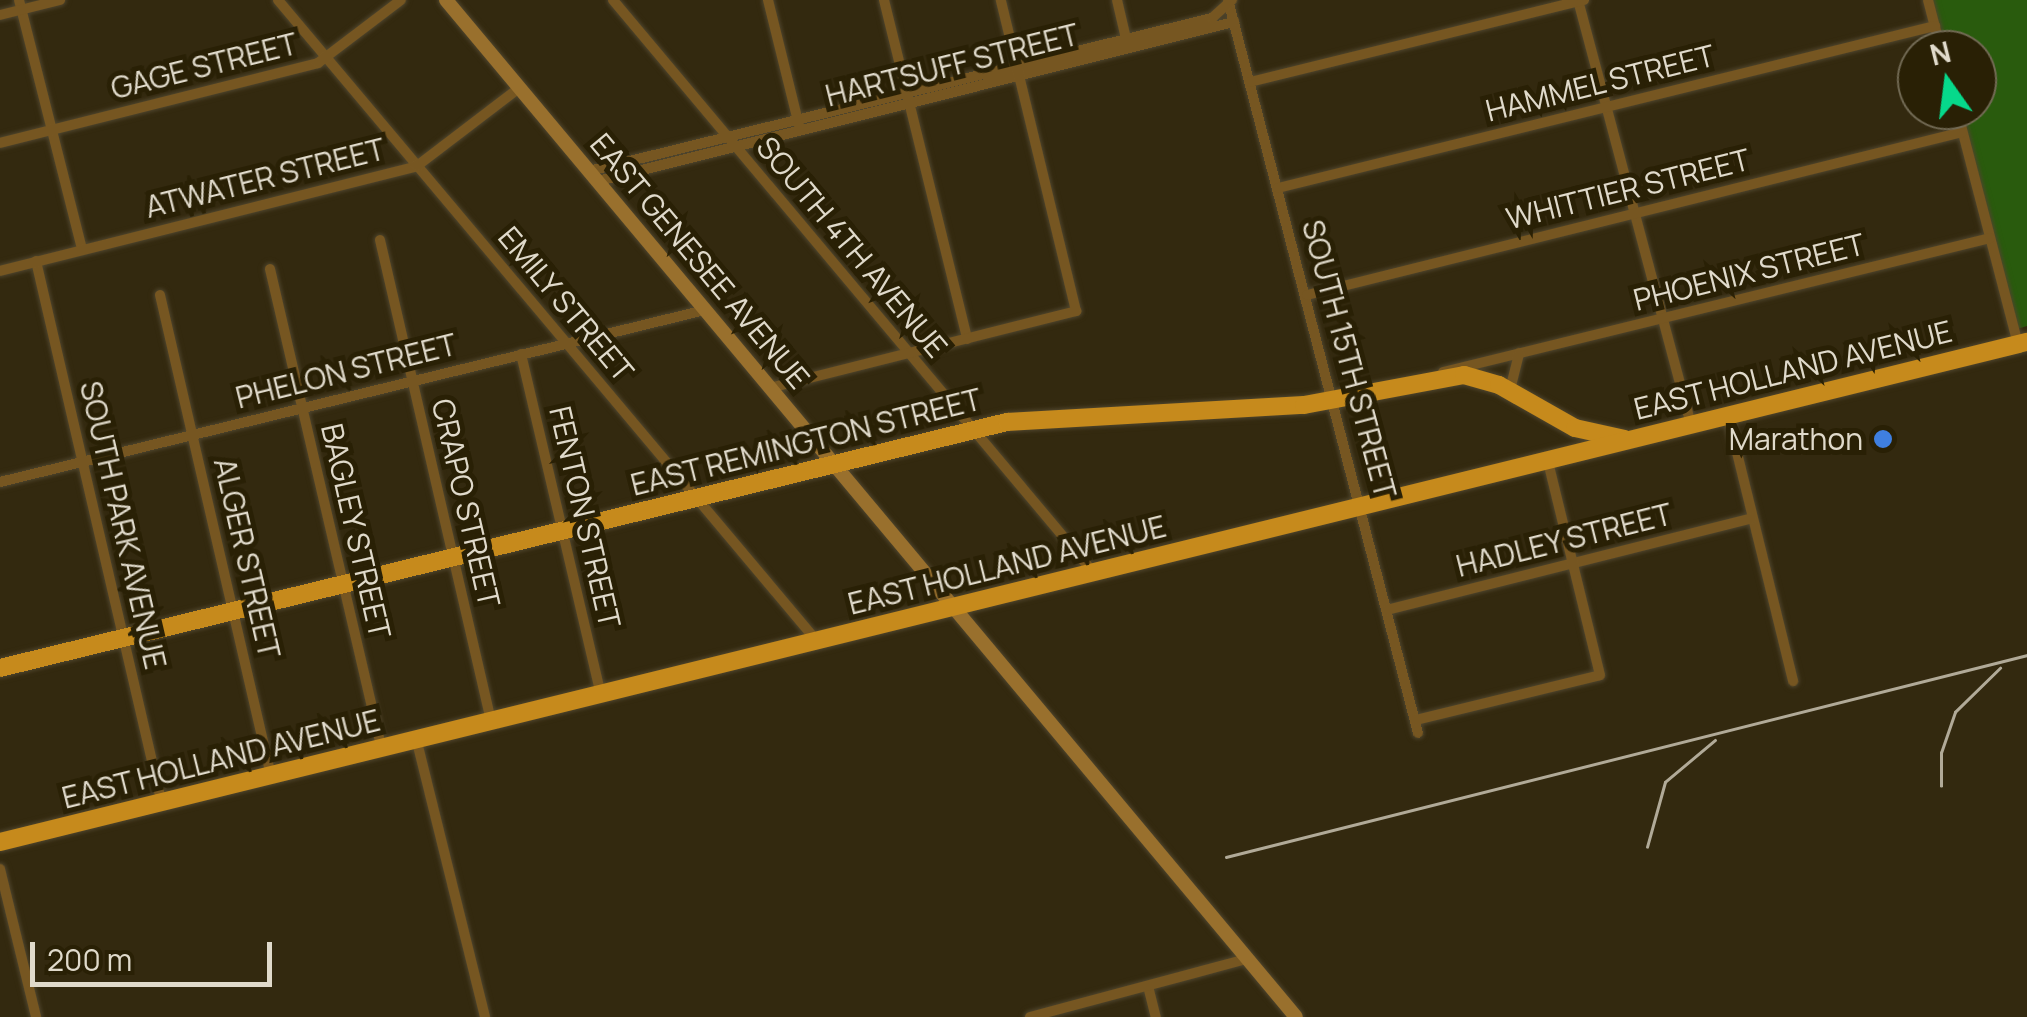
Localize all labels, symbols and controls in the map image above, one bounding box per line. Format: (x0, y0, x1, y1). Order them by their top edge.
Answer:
street label: HARTSUFF STREET (822, 16, 1082, 114)
street label: GAGE STREET (107, 25, 301, 107)
north arrow (1897, 30, 1997, 130)
text: N (1926, 32, 1955, 74)
street label: HAMMEL STREET (1481, 37, 1719, 129)
street label: EAST GENESEE AVENUE (583, 126, 817, 396)
street label: SOUTH 4TH AVENUE (749, 129, 955, 365)
street label: ATWATER STREET (142, 131, 388, 225)
street label: WHITTIER STREET (1503, 141, 1753, 237)
street label: SOUTH 15TH STREET (1295, 216, 1403, 502)
street label: EMILY STREET (491, 219, 641, 389)
street label: PHOENIX STREET (1630, 226, 1868, 318)
street label: EAST HOLLAND AVENUE (1630, 313, 1956, 427)
street label: PHELON STREET (232, 326, 460, 416)
street label: SOUTH PARK AVENUE (72, 377, 174, 673)
street label: EAST REMINGTON STREET (627, 381, 985, 503)
street label: CRAPO STREET (425, 395, 507, 611)
street label: FENTON STREET (542, 403, 628, 631)
street label: BAGLEY STREET (314, 420, 398, 642)
place label: Marathon (1729, 421, 1863, 457)
marker: Marathon (1872, 428, 1894, 450)
street label: ALGER STREET (206, 454, 288, 662)
street label: HADLEY STREET (1452, 496, 1676, 584)
street label: EAST HOLLAND AVENUE (844, 508, 1170, 622)
street label: EAST HOLLAND AVENUE (58, 702, 384, 816)
scale bar (35, 922, 278, 984)
text: 200 m (47, 939, 132, 980)

